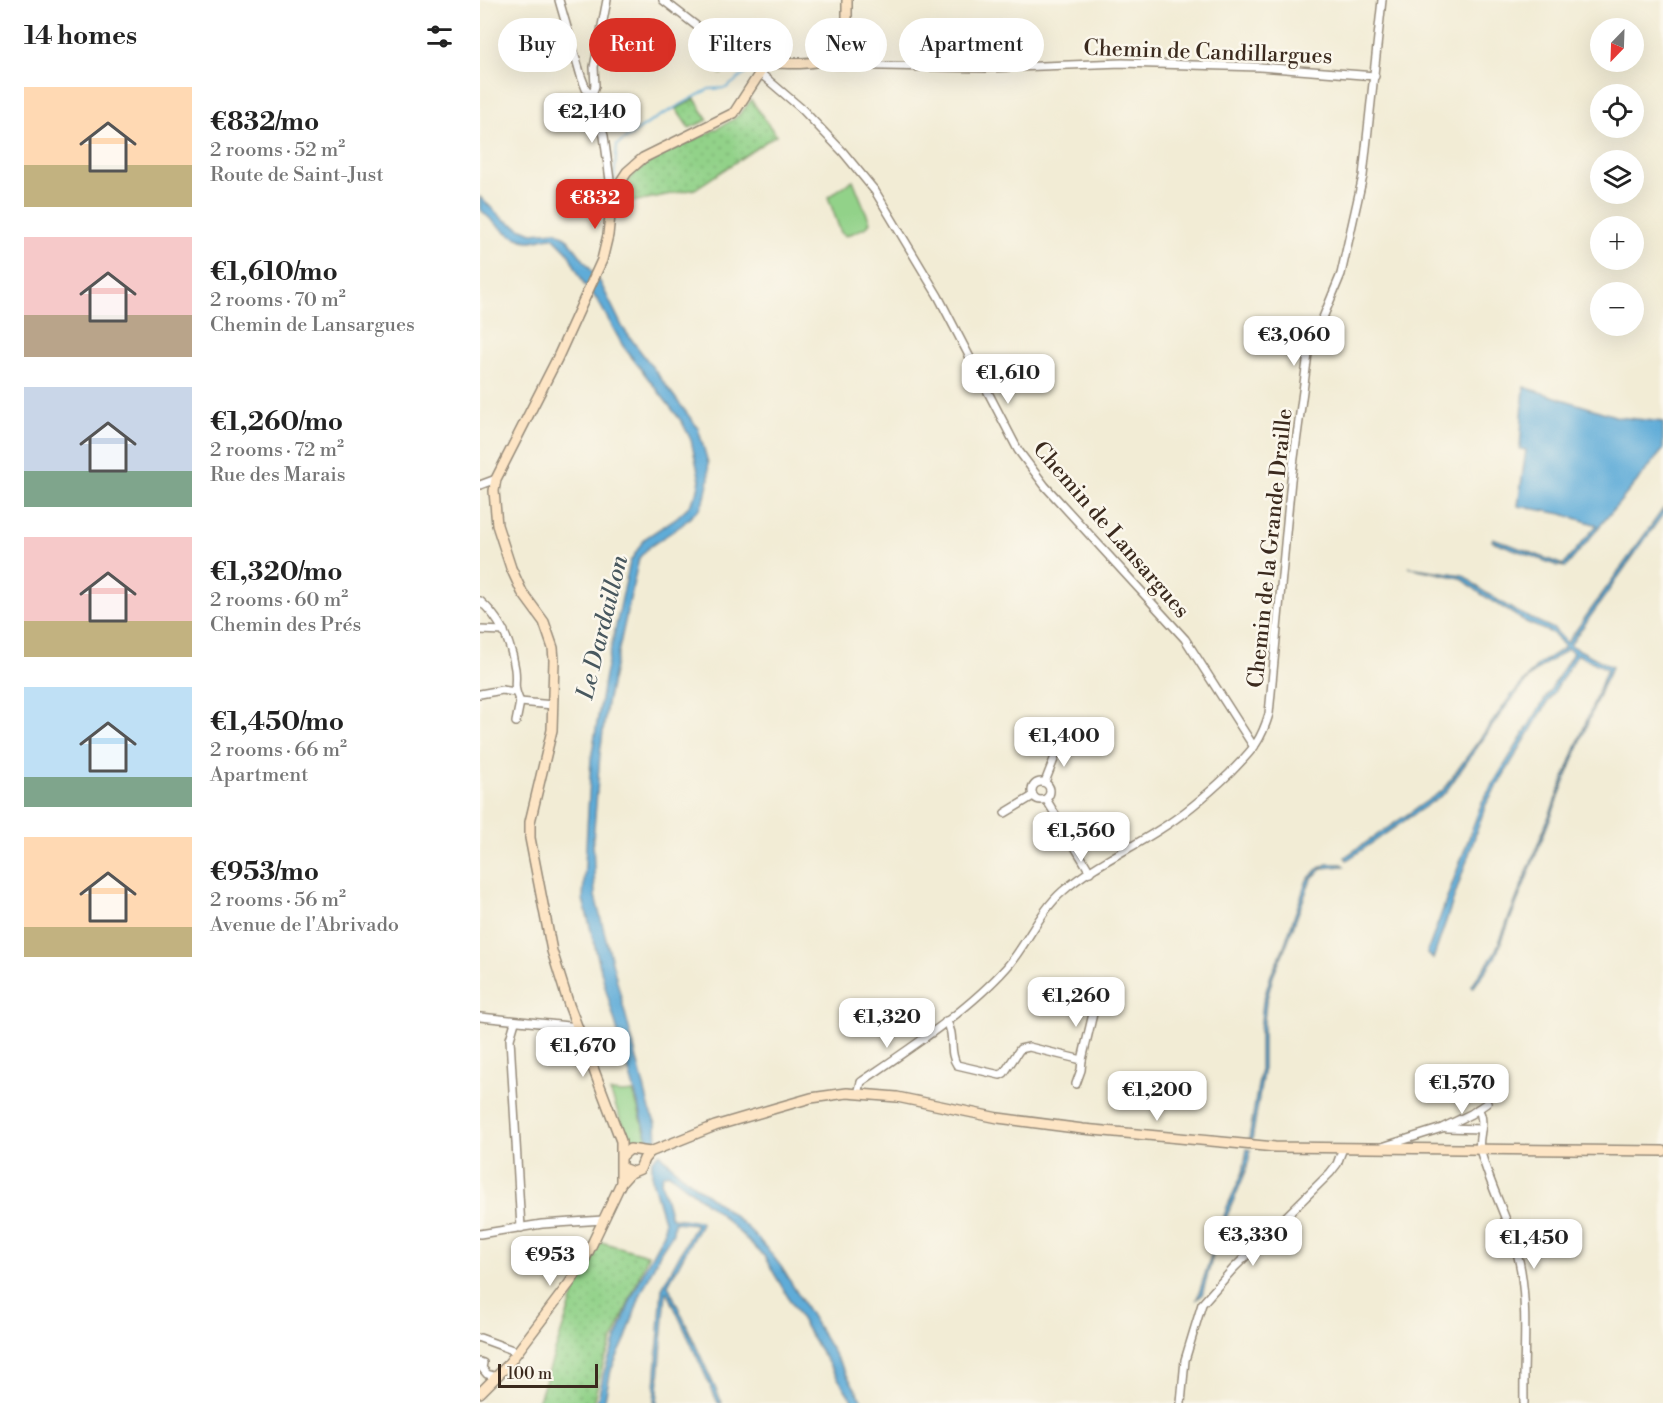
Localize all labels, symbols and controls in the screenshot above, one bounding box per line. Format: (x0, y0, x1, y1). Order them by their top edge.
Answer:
chip: Buy (498, 18, 577, 72)
chip: Rent (589, 18, 676, 72)
chip: Filters (688, 18, 793, 72)
chip: New (805, 18, 887, 72)
chip: Apartment (899, 18, 1044, 72)
north arrow (1590, 18, 1644, 72)
map controls (1590, 18, 1644, 336)
text: 14 homes (24, 20, 137, 52)
icon: filters (423, 20, 456, 53)
street label: Chemin de Candillargues (1083, 35, 1333, 70)
button: locate (1590, 84, 1644, 138)
pin: €2,140 (543, 93, 641, 144)
text: €2,140 (558, 100, 626, 125)
text: €832/mo (210, 106, 319, 138)
icon: home (72, 111, 144, 183)
text: 2 rooms · 52 m² (210, 138, 345, 163)
button: layers (1590, 150, 1644, 204)
text: Route de Saint-Just (210, 163, 384, 188)
pin: €832 (559, 179, 631, 230)
text: €832 (570, 186, 620, 211)
button: + (1590, 216, 1644, 270)
text: €1,610/mo (210, 256, 338, 288)
icon: home (72, 261, 144, 333)
button: − (1590, 282, 1644, 336)
text: 2 rooms · 70 m² (210, 288, 346, 313)
text: Chemin de Lansargues (210, 313, 415, 338)
pin: €3,060 (1245, 316, 1343, 367)
text: €3,060 (1258, 323, 1330, 348)
pin: €1,610 (959, 354, 1057, 405)
text: €1,610 (976, 361, 1040, 386)
text: €1,260/mo (210, 406, 343, 438)
street label: Chemin de la Grande Draille (1242, 407, 1299, 689)
icon: home (72, 411, 144, 483)
street label: Chemin de Lansargues (1027, 436, 1195, 624)
text: 2 rooms · 72 m² (210, 438, 344, 463)
text: Rue des Marais (210, 463, 346, 488)
water label: Le Dardaillon (570, 552, 635, 703)
text: €1,320/mo (210, 556, 342, 588)
icon: home (72, 561, 144, 633)
text: 2 rooms · 60 m² (210, 588, 348, 613)
text: Chemin des Prés (210, 613, 361, 638)
text: €1,450/mo (210, 706, 344, 738)
icon: home (72, 711, 144, 783)
pin: €1,400 (1015, 717, 1113, 768)
text: €1,400 (1028, 724, 1100, 749)
text: 2 rooms · 66 m² (210, 738, 347, 763)
text: Apartment (210, 763, 308, 788)
pin: €1,560 (1032, 812, 1130, 863)
text: €1,560 (1047, 819, 1115, 844)
text: €953/mo (210, 856, 319, 888)
icon: home (72, 861, 144, 933)
text: 2 rooms · 56 m² (210, 888, 346, 913)
text: Avenue de l'Abrivado (210, 913, 399, 938)
pin: €1,260 (1027, 977, 1125, 1028)
text: €1,260 (1042, 984, 1110, 1009)
pin: €1,320 (838, 998, 936, 1049)
text: €1,320 (853, 1005, 921, 1030)
pin: €1,670 (534, 1027, 632, 1078)
text: €1,670 (550, 1034, 616, 1059)
pin: €1,570 (1413, 1064, 1511, 1115)
pin: €1,200 (1108, 1071, 1206, 1122)
text: €1,570 (1429, 1071, 1495, 1096)
text: €1,200 (1122, 1078, 1192, 1103)
pin: €3,330 (1204, 1216, 1302, 1267)
pin: €1,450 (1485, 1219, 1583, 1270)
text: €3,330 (1218, 1223, 1288, 1248)
text: €1,450 (1499, 1226, 1569, 1251)
pin: €953 (514, 1236, 586, 1287)
text: €953 (525, 1243, 575, 1268)
scale bar (498, 1361, 598, 1388)
text: 100 m (507, 1364, 552, 1384)

